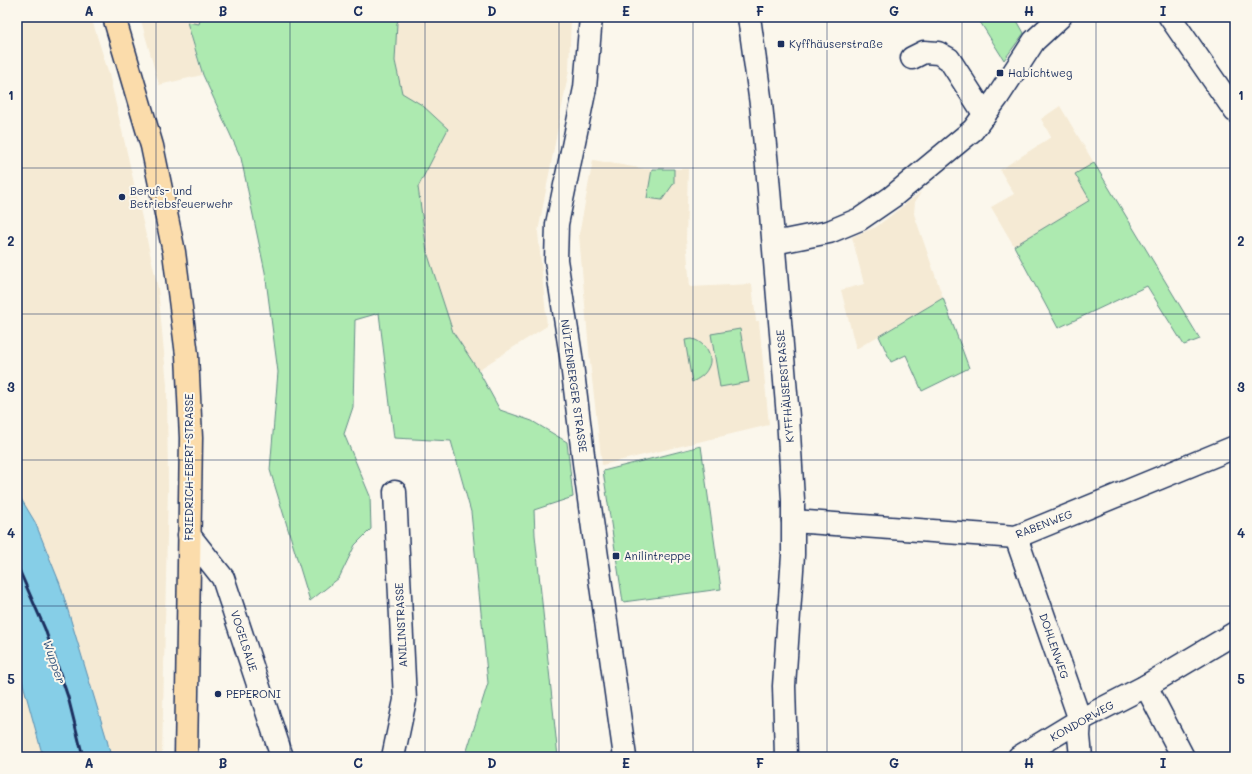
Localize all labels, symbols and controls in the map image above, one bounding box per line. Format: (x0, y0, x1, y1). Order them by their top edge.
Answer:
text: A (84, 2, 94, 19)
text: B (219, 2, 228, 19)
text: C (353, 2, 363, 19)
text: D (487, 2, 497, 19)
text: E (622, 2, 630, 19)
text: F (756, 2, 764, 19)
text: G (889, 2, 899, 19)
text: H (1024, 2, 1034, 19)
text: I (1160, 2, 1167, 19)
place label: Kyffhäuserstraße (789, 36, 883, 51)
marker: Kyffhäuserstraße (776, 39, 786, 49)
place label: Habichtweg (1008, 65, 1072, 80)
marker: Habichtweg (995, 68, 1005, 78)
text: 1 (8, 86, 14, 103)
text: 1 (1238, 86, 1244, 103)
place label: Berufs- und Betriebsfeuerwehr (130, 183, 233, 211)
marker: Berufs- und Betriebsfeuerwehr (117, 192, 127, 202)
text: 2 (7, 232, 15, 249)
text: 2 (1237, 232, 1245, 249)
street label: NÜTZENBERGER STRASSE (558, 318, 591, 453)
street label: KYFFHÄUSERSTRASSE (772, 329, 797, 443)
text: 3 (7, 378, 15, 395)
text: 3 (1237, 378, 1245, 395)
street label: FRIEDRICH-EBERT-STRASSE (181, 393, 196, 541)
street label: RABENWEG (1013, 506, 1075, 541)
text: 4 (7, 524, 15, 541)
text: 4 (1237, 524, 1245, 541)
place label: Anilintreppe (624, 548, 691, 563)
marker: Anilintreppe (611, 551, 621, 561)
street label: ANILINSTRASSE (391, 582, 410, 668)
street label: VOGELSAUE (228, 608, 261, 673)
street label: DOHLENWEG (1036, 611, 1073, 681)
water label: Wupper (40, 638, 70, 686)
text: 5 (7, 670, 15, 687)
text: 5 (1237, 670, 1245, 687)
place label: PEPERONI (226, 686, 281, 701)
marker: PEPERONI (213, 689, 223, 699)
street label: KONDORWEG (1047, 697, 1116, 744)
text: A (84, 754, 94, 771)
text: B (219, 754, 228, 771)
text: C (353, 754, 363, 771)
text: D (487, 754, 497, 771)
text: E (622, 754, 630, 771)
text: F (756, 754, 764, 771)
text: G (889, 754, 899, 771)
text: H (1024, 754, 1034, 771)
text: I (1160, 754, 1167, 771)

